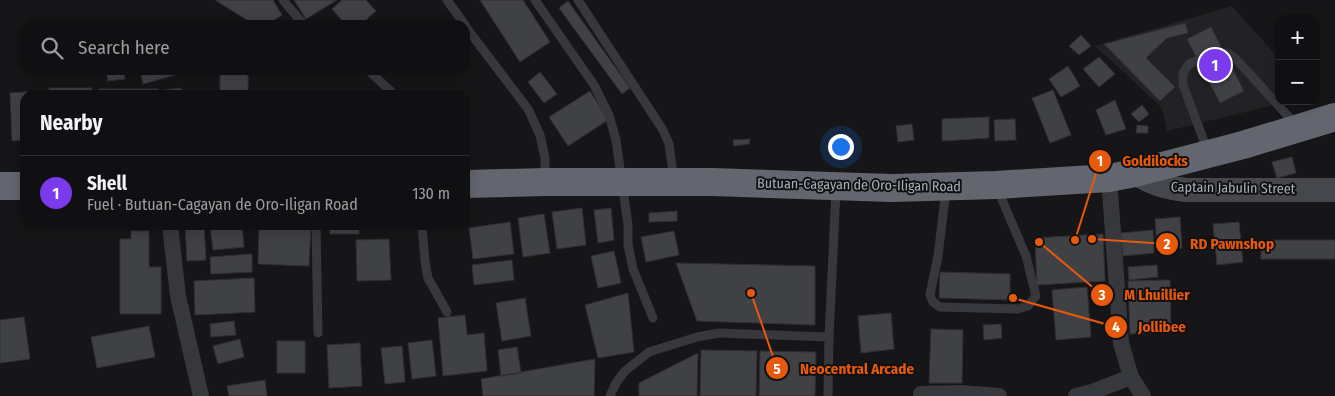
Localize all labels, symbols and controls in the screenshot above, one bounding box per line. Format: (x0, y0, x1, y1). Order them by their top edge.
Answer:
map controls (1275, 15, 1320, 105)
button: + (1275, 15, 1320, 60)
search box (20, 20, 470, 75)
icon: search (38, 34, 66, 62)
text: Search here (78, 36, 170, 59)
pin: 1 (1199, 46, 1231, 84)
button: − (1275, 60, 1320, 105)
text: Nearby (40, 110, 102, 136)
your location (828, 134, 854, 160)
callout: Goldilocks (1088, 146, 1198, 176)
text: 1 (1097, 152, 1103, 170)
text: Goldilocks (1122, 152, 1188, 170)
text: Shell (87, 172, 127, 195)
street label: Butuan-Cagayan de Oro-Iligan Road (757, 175, 961, 195)
street label: Captain Jabulin Street (1171, 178, 1296, 198)
text: 1 (53, 184, 59, 203)
text: 130 m (412, 184, 450, 203)
text: Fuel · Butuan-Cagayan de Oro-Iligan Road (87, 195, 358, 214)
callout: RD Pawnshop (1155, 229, 1284, 259)
text: 2 (1163, 235, 1171, 253)
text: RD Pawnshop (1190, 235, 1274, 253)
callout: M Lhuillier (1090, 280, 1200, 310)
text: 3 (1097, 286, 1106, 304)
text: M Lhuillier (1124, 286, 1190, 304)
callout: Jollibee (1103, 312, 1196, 342)
text: 4 (1112, 318, 1120, 336)
text: Jollibee (1137, 318, 1186, 336)
callout: Neocentral Arcade (765, 353, 924, 383)
text: 5 (773, 360, 781, 378)
text: Neocentral Arcade (800, 360, 914, 378)

